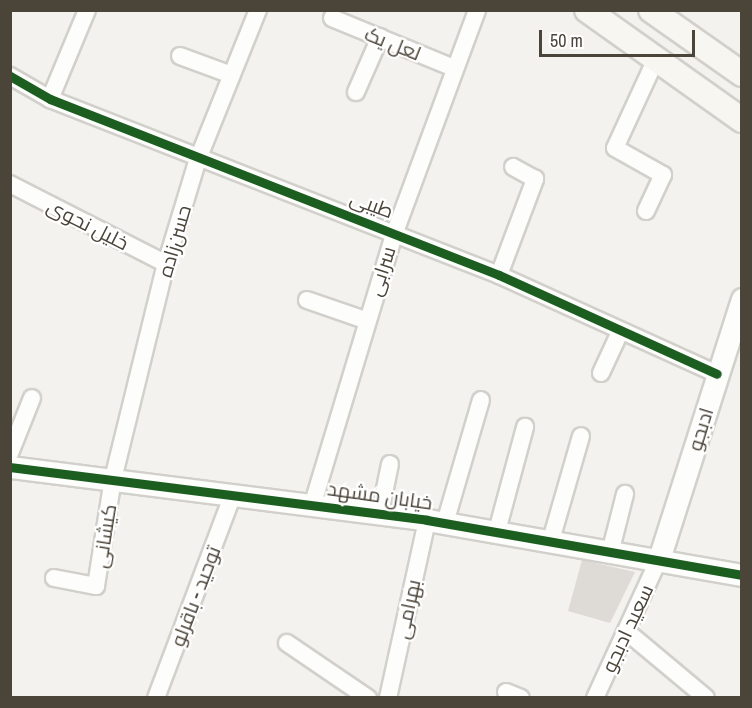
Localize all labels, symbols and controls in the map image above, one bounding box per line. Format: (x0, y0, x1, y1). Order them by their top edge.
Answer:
scale bar (542, 18, 698, 56)
street label: لعل یک (361, 21, 425, 65)
text: 50 m (550, 28, 583, 53)
street label: طیبی (347, 185, 397, 223)
street label: خلیل نحوی (43, 193, 133, 255)
street label: حسن‌زاده (152, 202, 196, 280)
street label: سرابی (362, 243, 400, 299)
street label: ادبجو (682, 404, 718, 454)
street label: خیابان مشهد (326, 476, 434, 514)
street label: کیشانی (87, 502, 121, 570)
street label: توحید - باقرلو (165, 542, 225, 650)
street label: بهرامی (389, 577, 425, 641)
street label: سعید ادبجو (596, 580, 658, 676)

